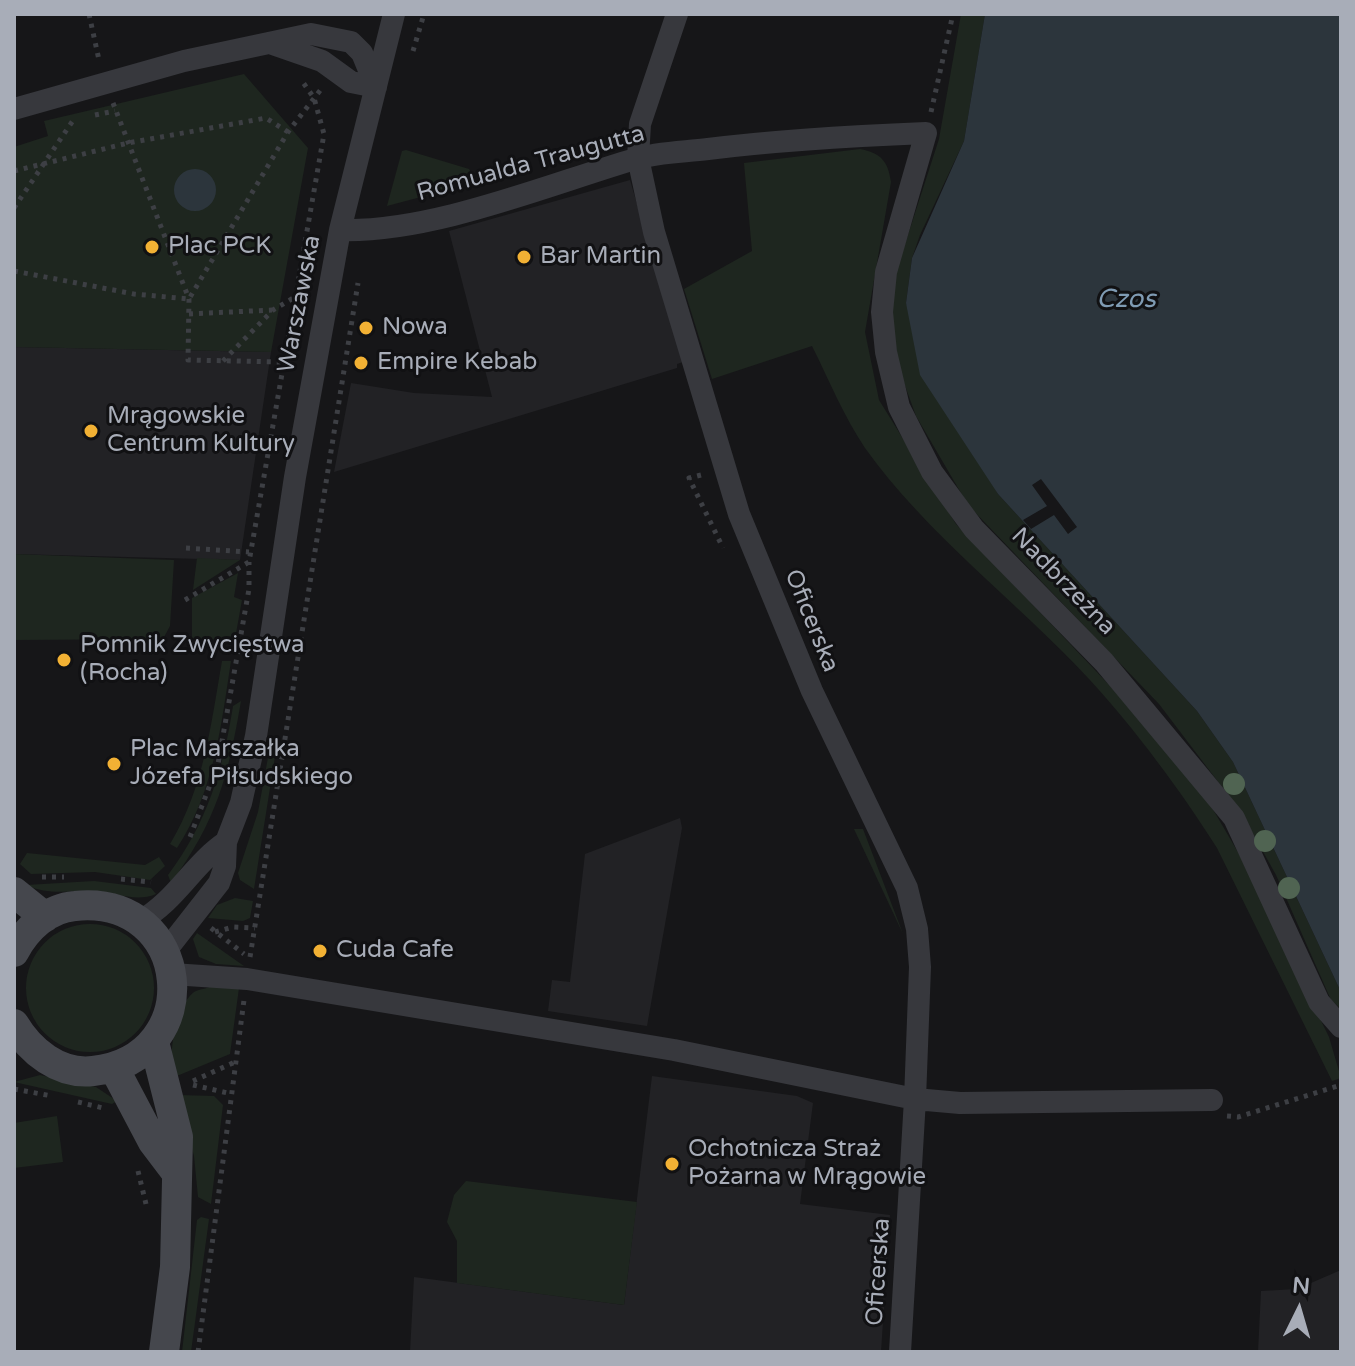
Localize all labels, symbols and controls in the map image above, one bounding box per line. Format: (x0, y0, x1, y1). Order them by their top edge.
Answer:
street label: Romualda Traugutta (414, 120, 648, 208)
place label: Plac PCK (168, 233, 271, 261)
street label: Warszawska (273, 233, 327, 375)
marker: Plac PCK (143, 238, 161, 256)
place label: Bar Martin (540, 243, 661, 271)
marker: Bar Martin (515, 248, 533, 266)
water label: Czos (1096, 284, 1156, 316)
place label: Nowa (382, 314, 448, 342)
marker: Nowa (357, 319, 375, 337)
place label: Empire Kebab (377, 349, 537, 377)
marker: Empire Kebab (352, 354, 370, 372)
place label: Mrągowskie Centrum Kultury (107, 403, 295, 459)
marker: Mrągowskie Centrum Kultury (82, 422, 100, 440)
street label: Nadbrzeżna (1005, 522, 1121, 642)
street label: Oficerska (777, 565, 845, 677)
place label: Pomnik Zwycięstwa (Rocha) (80, 632, 305, 688)
marker: Pomnik Zwycięstwa (Rocha) (55, 651, 73, 669)
place label: Plac Marszałka Józefa Piłsudskiego (130, 736, 353, 792)
marker: Plac Marszałka Józefa Piłsudskiego (105, 755, 123, 773)
place label: Cuda Cafe (336, 937, 454, 965)
marker: Cuda Cafe (311, 942, 329, 960)
place label: Ochotnicza Straż Pożarna w Mrągowie (688, 1136, 926, 1192)
marker: Ochotnicza Straż Pożarna w Mrągowie (663, 1155, 681, 1173)
street label: Oficerska (861, 1217, 897, 1327)
north arrow (1259, 1270, 1339, 1350)
text: N (1291, 1272, 1311, 1300)

